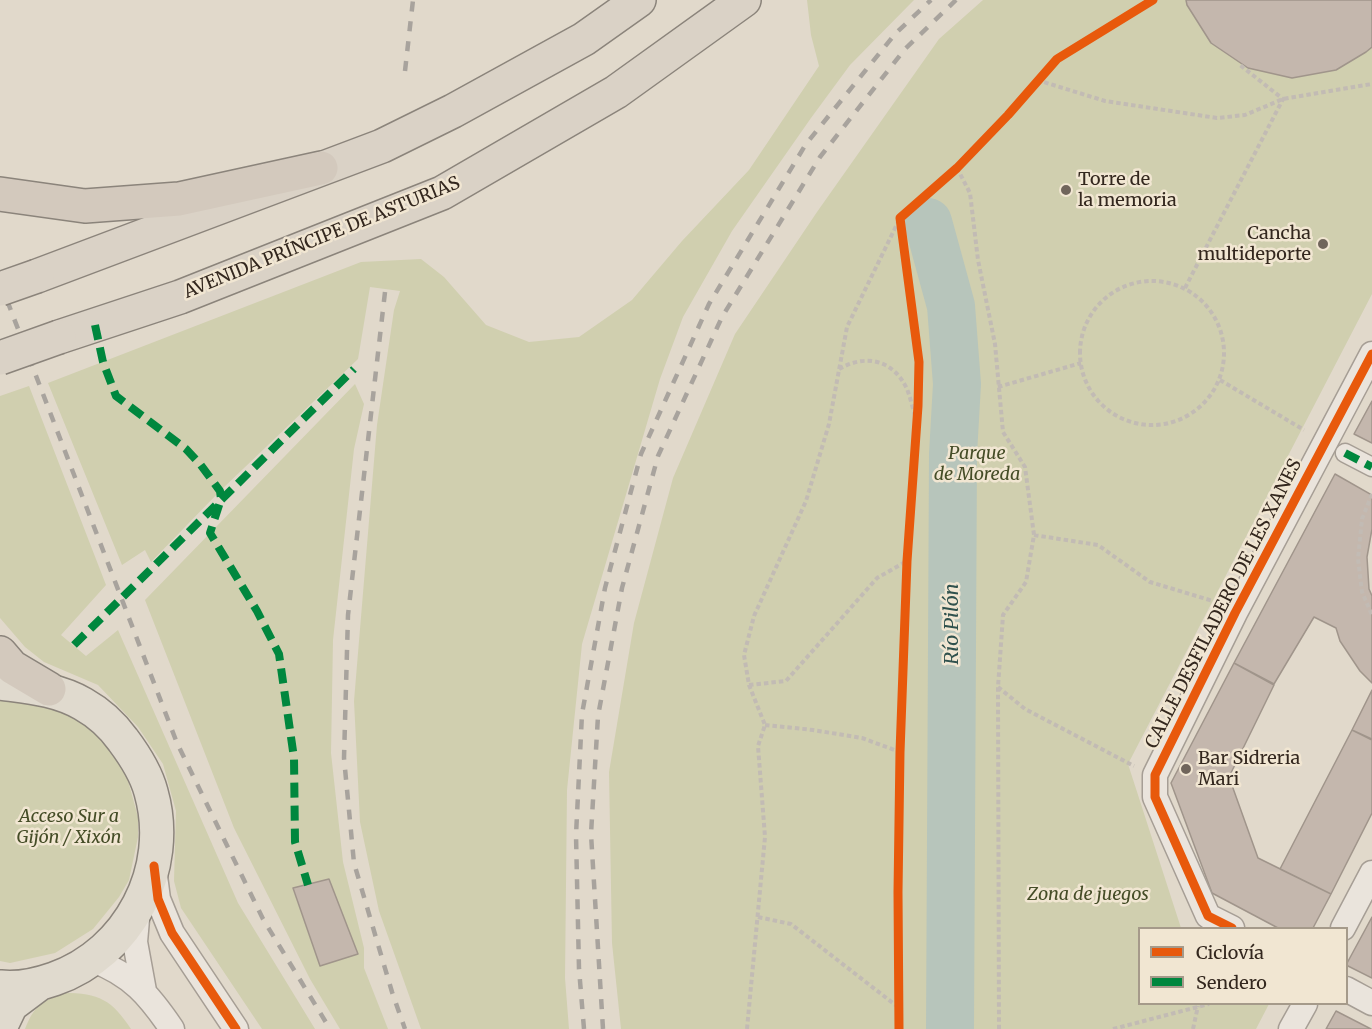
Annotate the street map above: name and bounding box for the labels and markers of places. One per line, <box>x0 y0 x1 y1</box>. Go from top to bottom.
place label: Torre de la memoria <box>1078 169 1177 212</box>
marker: Torre de la memoria <box>1059 183 1073 197</box>
place label: Cancha multideporte <box>1198 223 1311 266</box>
marker: Cancha multideporte <box>1316 237 1330 251</box>
place label: Bar Sidreria Mari <box>1198 748 1300 790</box>
marker: Bar Sidreria Mari <box>1179 762 1193 776</box>

